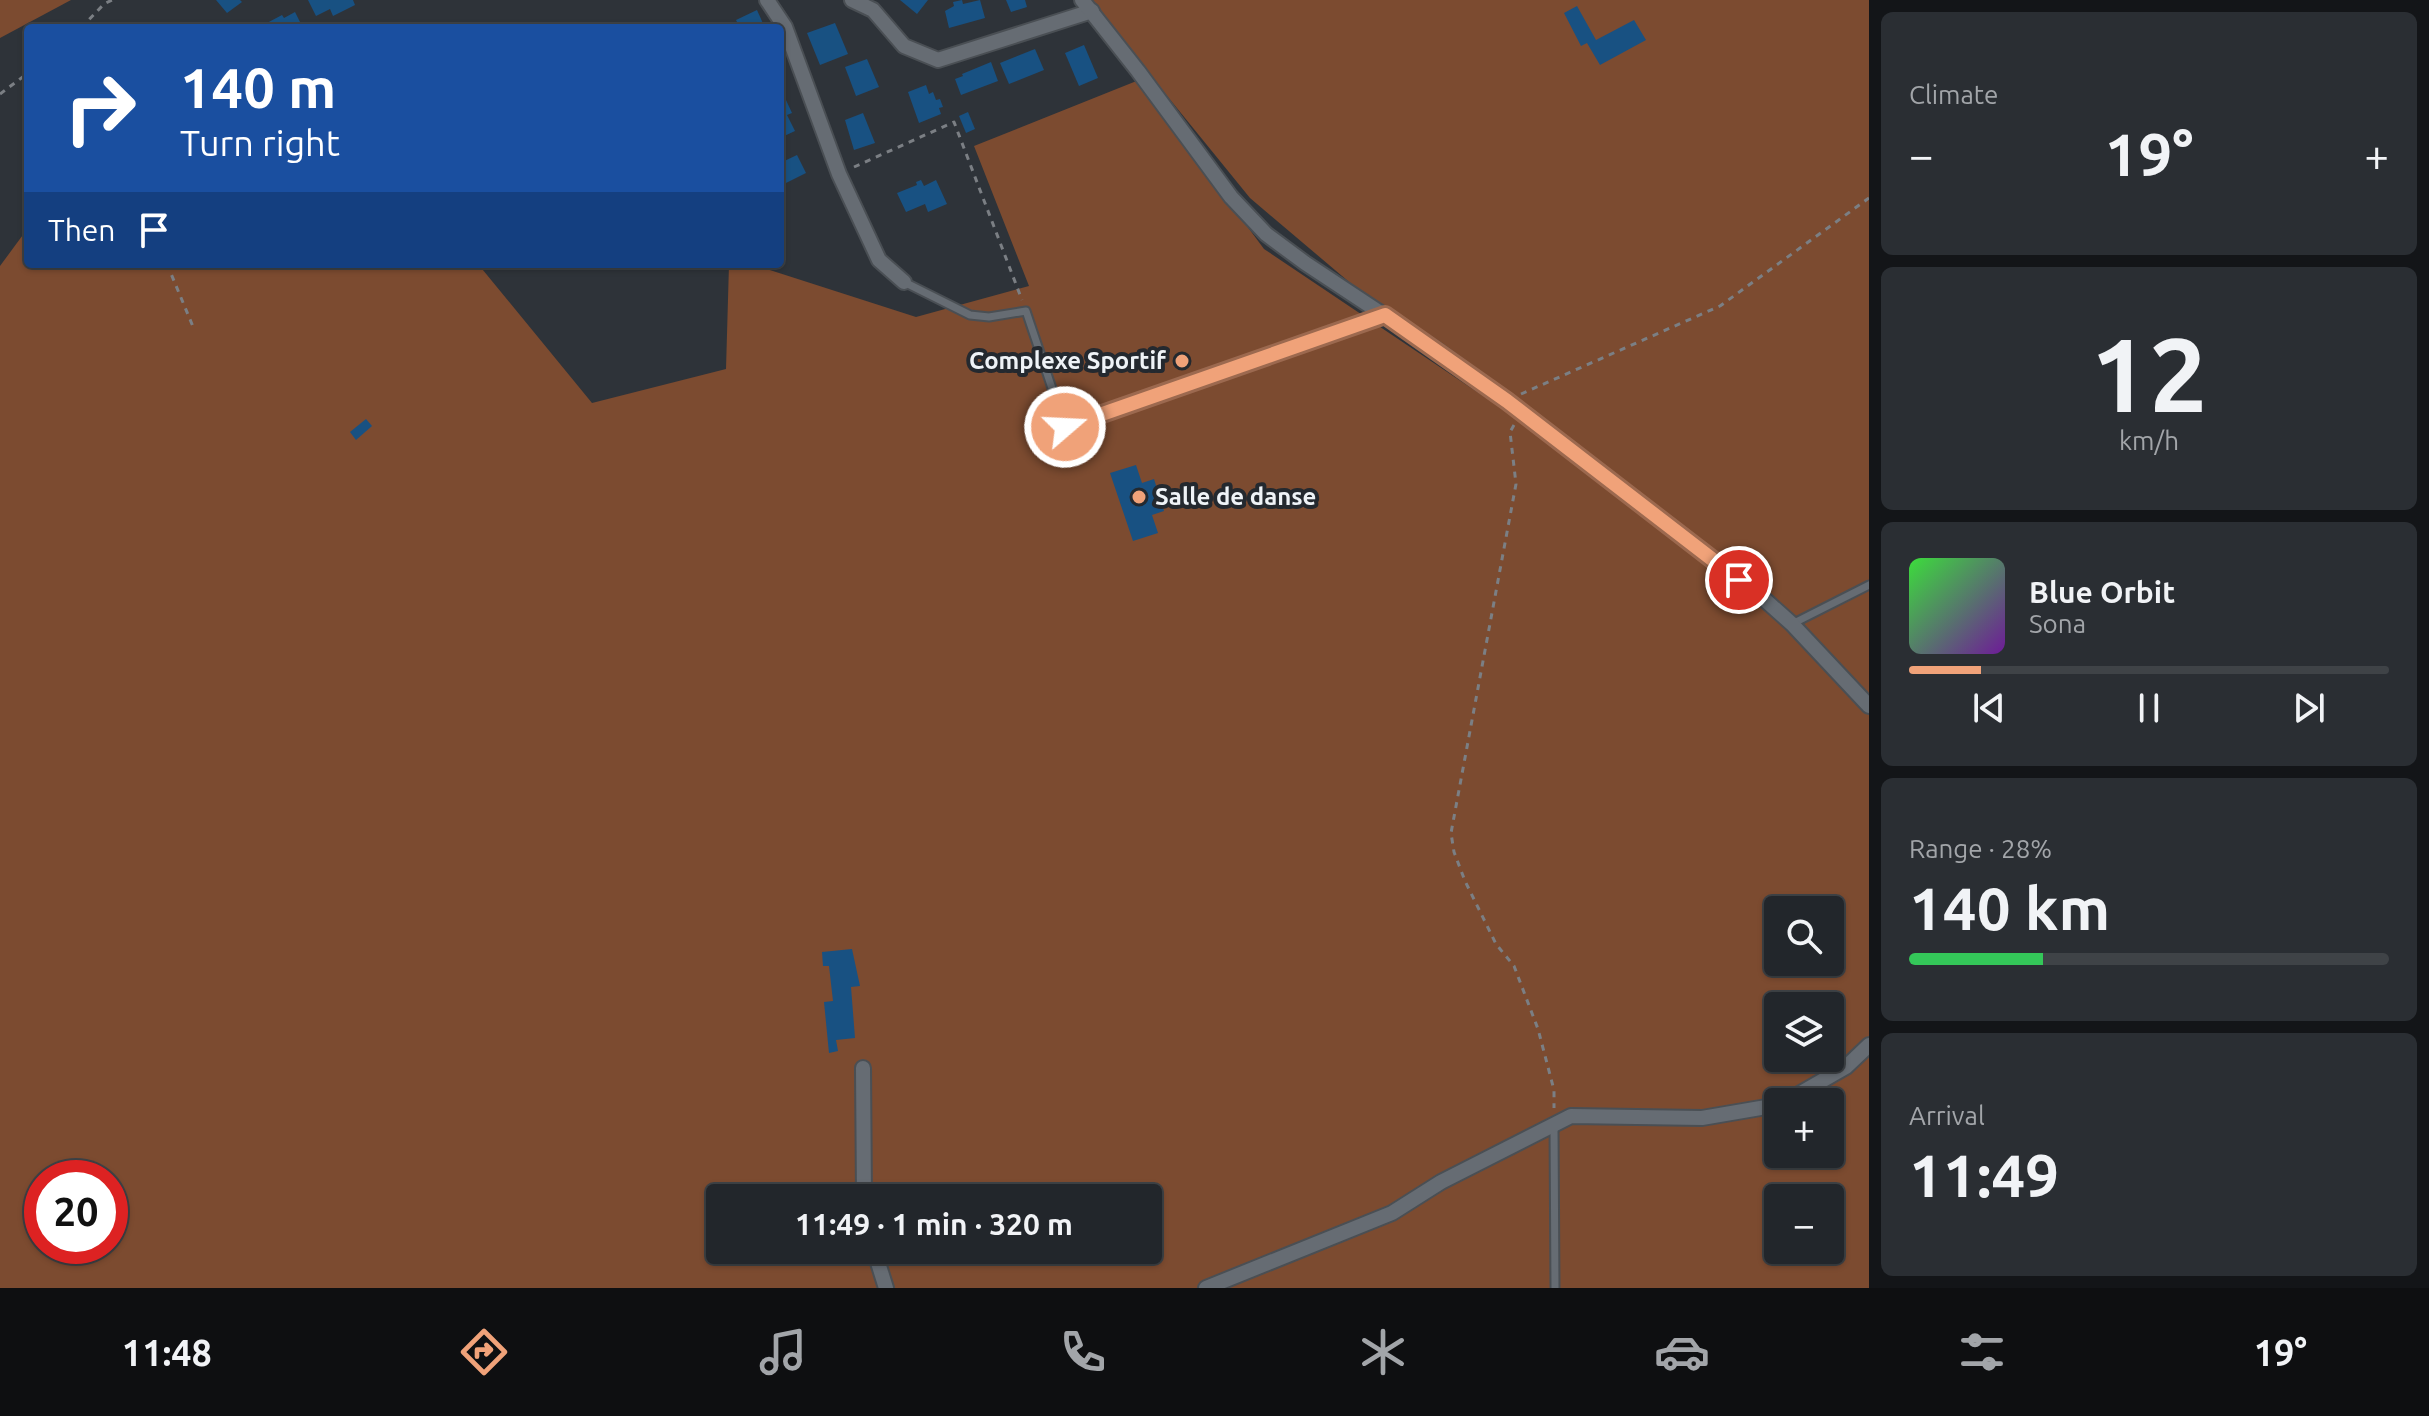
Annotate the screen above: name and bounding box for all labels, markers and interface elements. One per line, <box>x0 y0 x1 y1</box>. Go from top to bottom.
icon: right <box>48 56 152 160</box>
text: 140 m <box>180 56 336 119</box>
text: Climate <box>1909 80 1998 109</box>
text: 19° <box>2105 120 2193 187</box>
text: Turn right <box>180 122 340 163</box>
text: − <box>1909 130 1934 179</box>
text: + <box>2364 130 2389 179</box>
icon: arrive <box>132 208 176 252</box>
text: Then <box>48 213 116 247</box>
text: 12 <box>2090 315 2208 432</box>
place label: Complexe Sportif <box>969 347 1167 374</box>
marker: Complexe Sportif <box>1173 352 1191 370</box>
position arrow <box>1023 385 1107 469</box>
text: km/h <box>2119 426 2179 455</box>
place label: Salle de danse <box>1155 483 1316 510</box>
marker: Salle de danse <box>1130 488 1148 506</box>
pin <box>1705 546 1773 614</box>
icon: arrive <box>1717 558 1761 602</box>
text: Blue Orbit <box>2029 575 2175 609</box>
text: Sona <box>2029 609 2086 638</box>
icon: previous <box>1967 686 2011 730</box>
icon: pause <box>2127 686 2171 730</box>
icon: next <box>2287 686 2331 730</box>
text: Range · 28% <box>1909 834 2052 863</box>
text: 140 km <box>1909 874 2110 941</box>
map controls <box>1764 896 1844 1264</box>
button: search <box>1764 896 1844 976</box>
button: layers <box>1764 992 1844 1072</box>
button: + <box>1764 1088 1844 1168</box>
text: Arrival <box>1909 1101 1985 1130</box>
text: 11:49 <box>1909 1141 2059 1208</box>
speed limit sign: 20 <box>24 1160 128 1264</box>
button: − <box>1764 1184 1844 1264</box>
text: 11:49 · 1 min · 320 m <box>795 1207 1073 1241</box>
icon: directions <box>456 1324 512 1380</box>
icon: music <box>755 1324 811 1380</box>
icon: phone <box>1055 1324 1111 1380</box>
icon: climate <box>1355 1324 1411 1380</box>
icon: car <box>1654 1324 1710 1380</box>
icon: filters <box>1954 1324 2010 1380</box>
text: 11:48 <box>122 1332 212 1373</box>
text: 19° <box>2254 1332 2307 1373</box>

